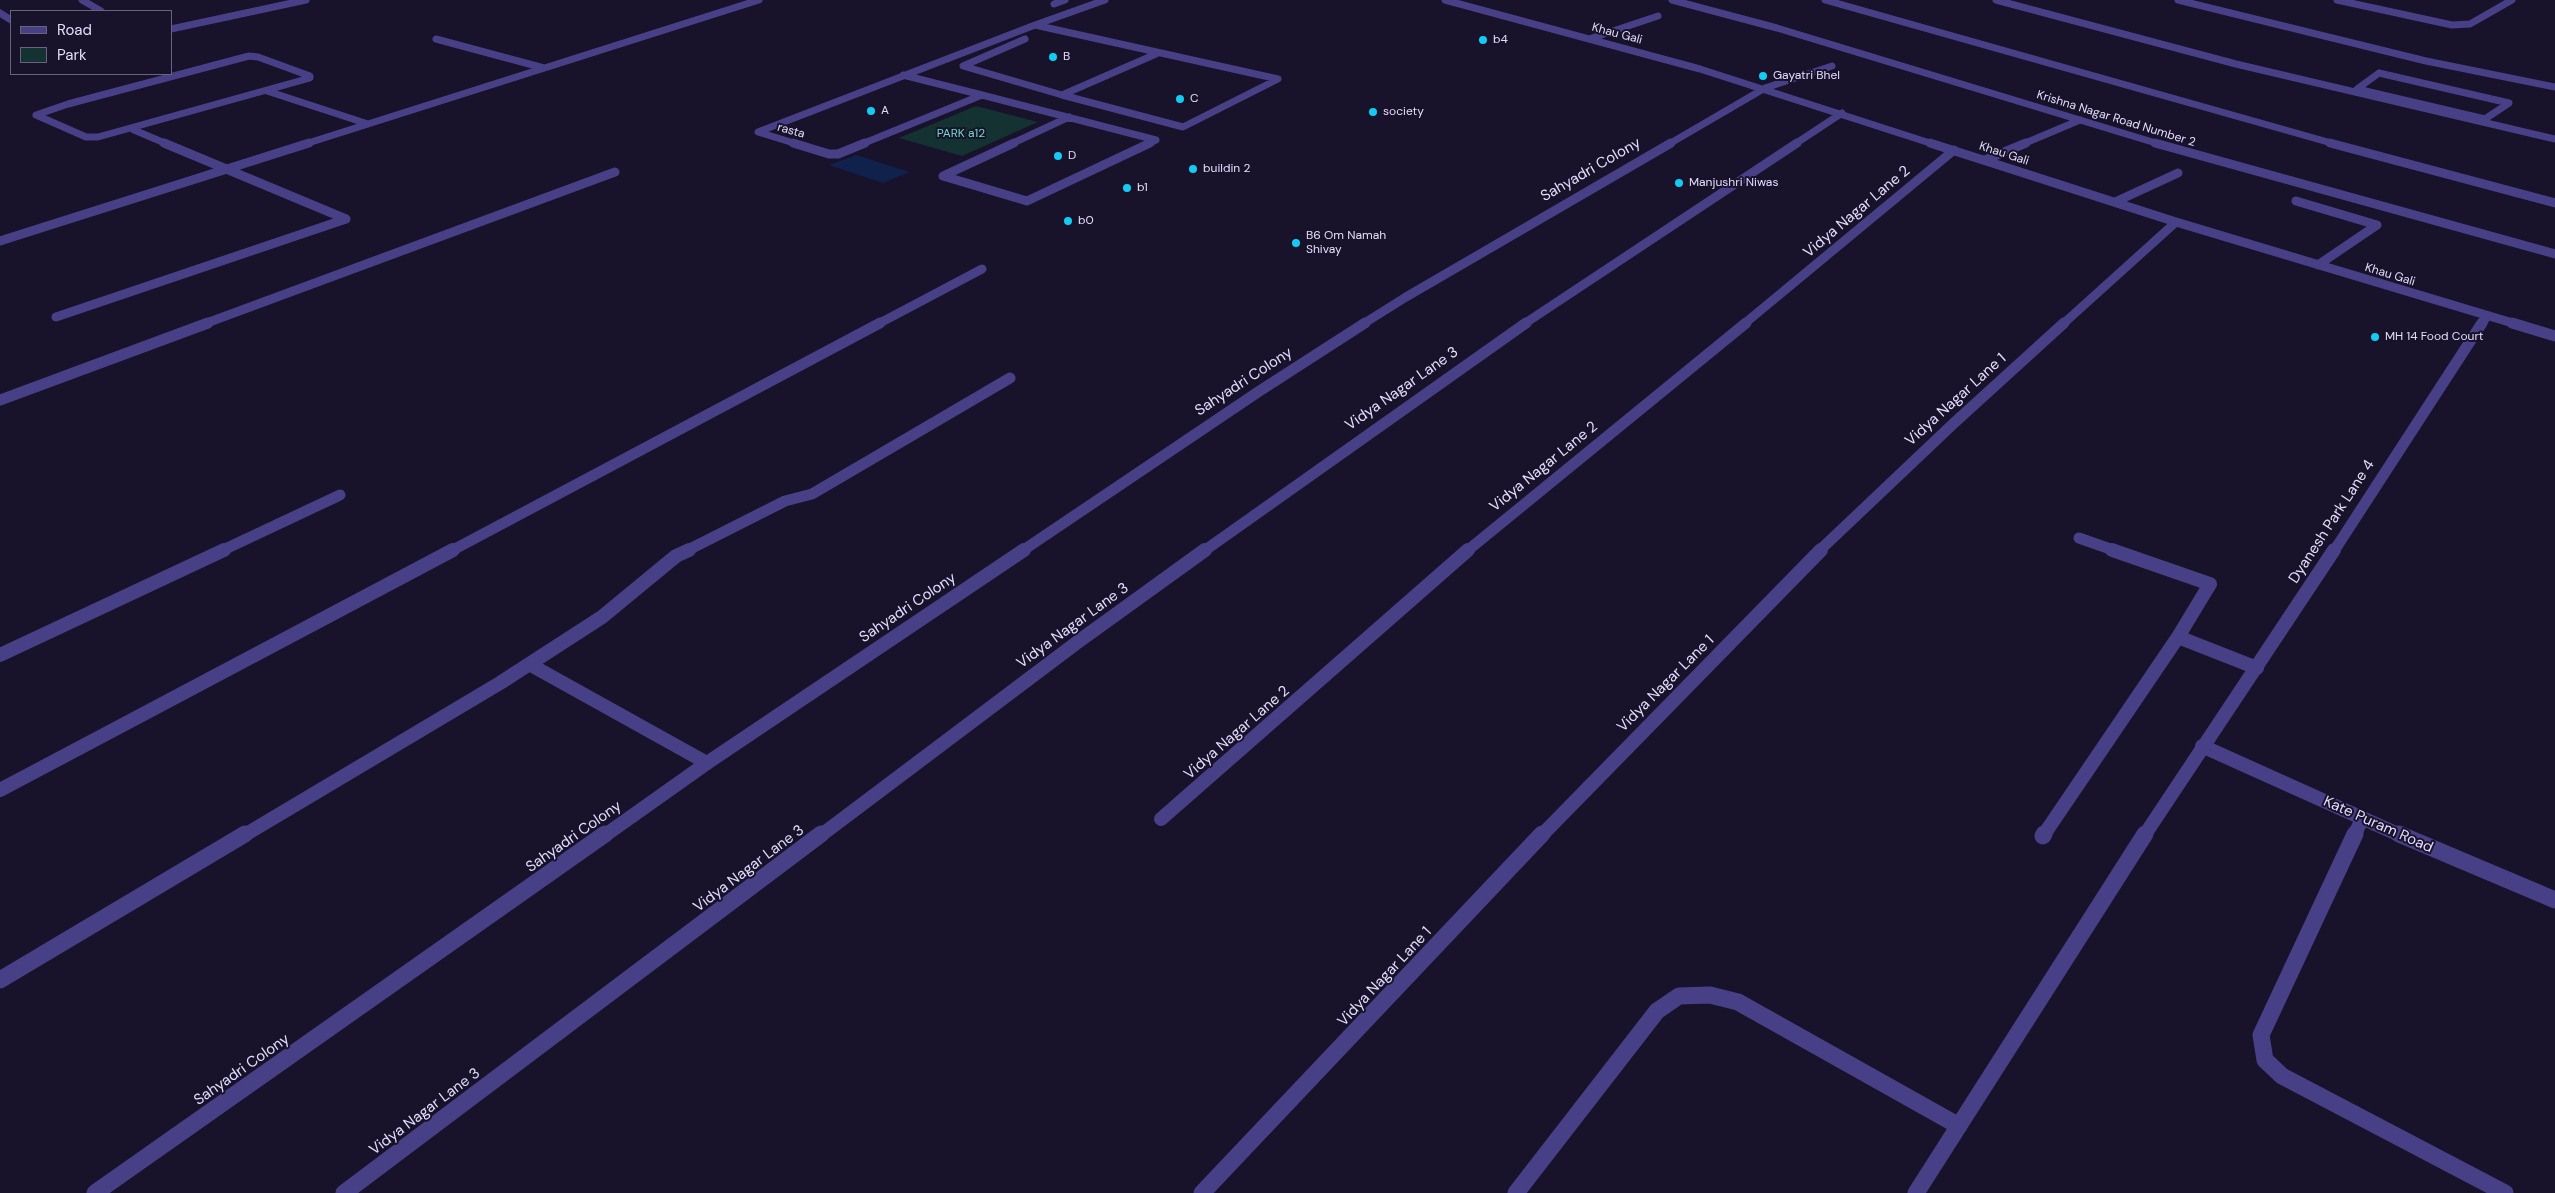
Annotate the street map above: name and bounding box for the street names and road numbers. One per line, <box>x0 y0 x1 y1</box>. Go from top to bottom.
street label: Khau Gali <box>1590 20 1644 48</box>
street label: Krishna Nagar Road Number 2 <box>2035 88 2197 150</box>
street label: rasta <box>776 120 806 142</box>
street label: Sahyadri Colony <box>1538 134 1644 206</box>
street label: Khau Gali <box>1977 139 2031 169</box>
street label: Vidya Nagar Lane 2 <box>1800 162 1914 262</box>
street label: Khau Gali <box>2363 261 2417 289</box>
street label: Vidya Nagar Lane 3 <box>1342 343 1462 435</box>
street label: Sahyadri Colony <box>1192 344 1296 420</box>
street label: Vidya Nagar Lane 1 <box>1902 350 2010 450</box>
street label: Vidya Nagar Lane 2 <box>1486 418 1602 516</box>
street label: Dyanesh Park Lane 4 <box>2285 457 2379 587</box>
street label: Sahyadri Colony <box>856 569 960 647</box>
street label: Vidya Nagar Lane 3 <box>1014 579 1132 673</box>
street label: Vidya Nagar Lane 1 <box>1614 632 1718 736</box>
street label: Vidya Nagar Lane 2 <box>1181 682 1293 784</box>
street label: Kate Puram Road <box>2321 793 2435 857</box>
street label: Sahyadri Colony <box>523 797 625 877</box>
street label: Vidya Nagar Lane 3 <box>690 822 808 916</box>
street label: Vidya Nagar Lane 1 <box>1334 923 1436 1031</box>
street label: Sahyadri Colony <box>191 1030 293 1110</box>
street label: Vidya Nagar Lane 3 <box>366 1065 484 1159</box>

